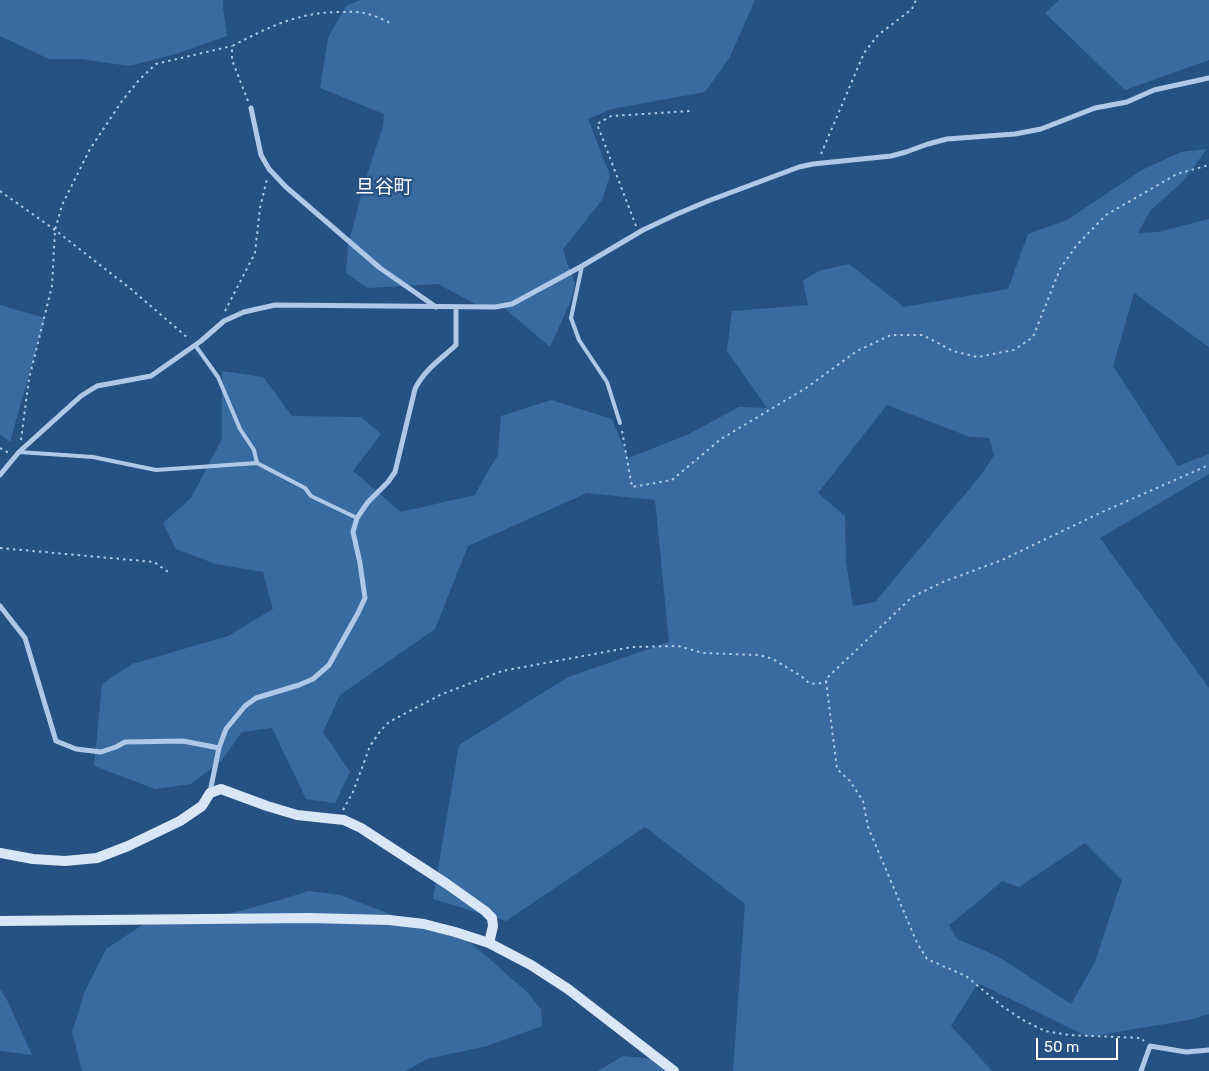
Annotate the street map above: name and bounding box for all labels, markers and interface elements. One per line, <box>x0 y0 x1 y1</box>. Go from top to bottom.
district label: 旦谷町 <box>356 177 412 199</box>
scale bar <box>1039 1028 1122 1060</box>
text: 50 m <box>1044 1038 1079 1056</box>

